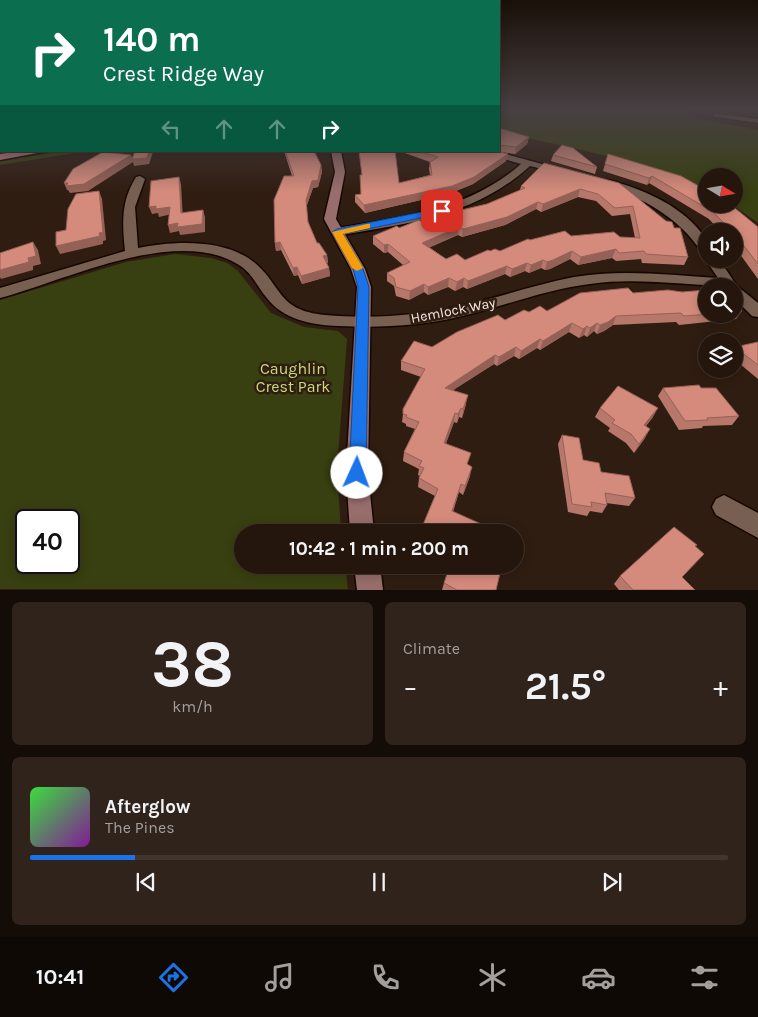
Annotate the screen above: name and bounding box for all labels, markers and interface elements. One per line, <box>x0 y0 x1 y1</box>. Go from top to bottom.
text: 140 m <box>103 19 201 60</box>
icon: right <box>20 20 85 85</box>
text: Crest Ridge Way <box>103 61 264 87</box>
icon: left <box>157 115 185 143</box>
icon: ahead <box>210 115 238 143</box>
icon: ahead <box>263 115 291 143</box>
icon: right <box>316 115 344 143</box>
north arrow <box>698 168 742 212</box>
map controls <box>698 168 743 378</box>
pin <box>421 190 463 232</box>
icon: arrive <box>428 197 456 225</box>
button: sound <box>698 223 743 268</box>
button: search <box>698 278 743 323</box>
street label: Hemlock Way <box>409 294 497 327</box>
button: layers <box>698 333 743 378</box>
park label: Caughlin Crest Park <box>256 359 330 396</box>
position arrow <box>330 446 382 498</box>
speed limit sign: 40 <box>15 509 80 574</box>
text: 10:42 · 1 min · 200 m <box>289 538 469 560</box>
text: 38 <box>151 626 234 702</box>
text: Climate <box>403 639 460 658</box>
text: 21.5° <box>525 664 606 709</box>
text: − <box>403 670 418 703</box>
text: + <box>713 670 728 703</box>
text: km/h <box>172 697 213 716</box>
text: Afterglow <box>105 796 191 818</box>
text: The Pines <box>105 818 175 837</box>
icon: previous <box>132 868 160 896</box>
icon: pause <box>365 868 393 896</box>
icon: next <box>598 868 626 896</box>
icon: directions <box>156 960 191 995</box>
icon: music <box>262 960 297 995</box>
icon: phone <box>368 960 403 995</box>
icon: climate <box>475 960 510 995</box>
icon: car <box>581 960 616 995</box>
icon: filters <box>687 960 722 995</box>
text: 10:41 <box>36 964 84 990</box>

